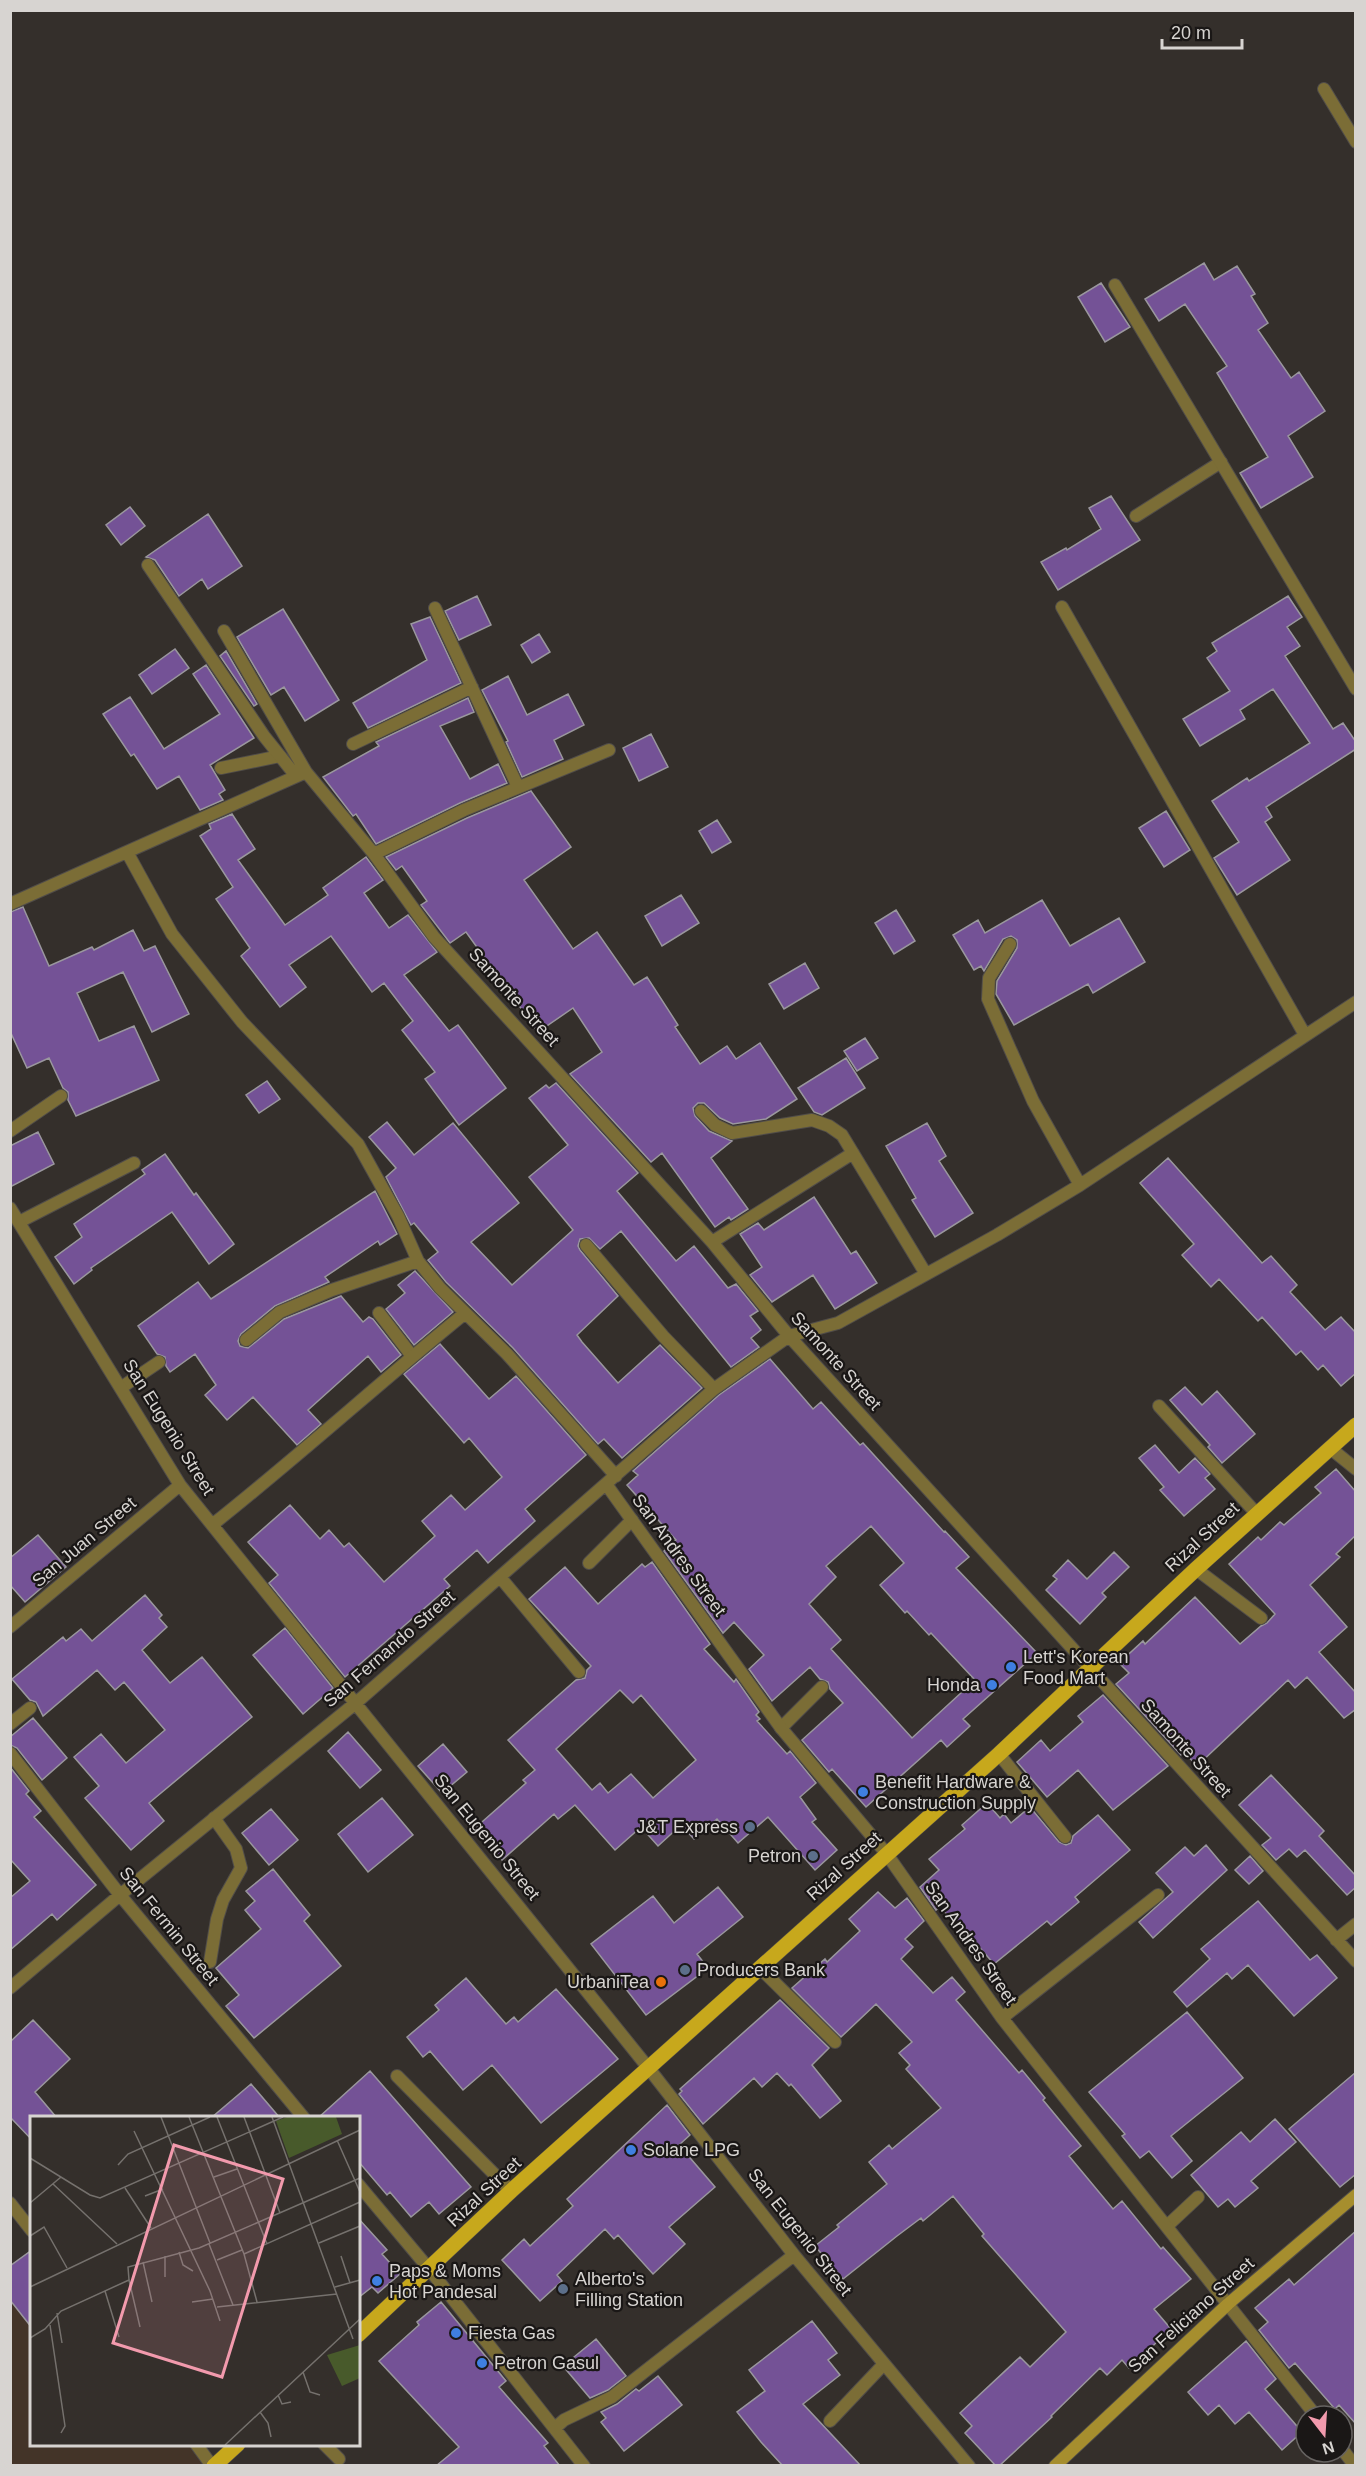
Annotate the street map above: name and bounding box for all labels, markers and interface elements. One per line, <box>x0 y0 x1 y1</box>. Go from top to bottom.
scale bar <box>1162 12 1242 50</box>
text: 20 m <box>1171 23 1211 43</box>
street label: Samonte Street <box>465 944 563 1050</box>
street label: Samonte Street <box>787 1308 885 1414</box>
street label: San Eugenio Street <box>119 1356 219 1498</box>
street label: San Andres Street <box>628 1490 730 1620</box>
street label: San Juan Street <box>28 1493 140 1591</box>
street label: Rizal Street <box>1161 1498 1243 1576</box>
street label: San Fernando Street <box>319 1587 459 1711</box>
place label: Lett's Korean Food Mart <box>1023 1647 1129 1688</box>
marker: Lett's Korean Food Mart <box>1004 1660 1018 1674</box>
place label: Honda <box>927 1675 981 1695</box>
marker: Honda <box>985 1678 999 1692</box>
street label: Samonte Street <box>1137 1695 1235 1801</box>
street label: San Eugenio Street <box>430 1770 544 1904</box>
place label: Benefit Hardware & Construction Supply <box>875 1772 1036 1813</box>
marker: Benefit Hardware & Construction Supply <box>856 1785 870 1799</box>
place label: J&T Express <box>636 1817 738 1837</box>
marker: J&T Express <box>743 1820 757 1834</box>
street label: Rizal Street <box>803 1827 885 1905</box>
place label: Petron <box>748 1846 801 1866</box>
marker: Petron <box>806 1849 820 1863</box>
street label: San Fermin Street <box>115 1863 223 1989</box>
street label: San Andres Street <box>921 1877 1021 2009</box>
place label: Producers Bank <box>697 1960 826 1980</box>
marker: Producers Bank <box>678 1963 692 1977</box>
place label: UrbaniTea <box>567 1972 650 1992</box>
marker: UrbaniTea <box>654 1975 668 1989</box>
inset map <box>30 2116 360 2446</box>
place label: Solane LPG <box>643 2140 740 2160</box>
marker: Solane LPG <box>624 2143 638 2157</box>
street label: Rizal Street <box>443 2153 525 2231</box>
street label: San Eugenio Street <box>744 2164 856 2300</box>
street label: San Feliciano Street <box>1124 2253 1258 2377</box>
place label: Paps & Moms Hot Pandesal <box>389 2261 501 2302</box>
place label: Alberto's Filling Station <box>575 2269 683 2310</box>
marker: Paps & Moms Hot Pandesal <box>370 2274 384 2288</box>
marker: Alberto's Filling Station <box>556 2282 570 2296</box>
place label: Fiesta Gas <box>468 2323 555 2343</box>
marker: Fiesta Gas <box>449 2326 463 2340</box>
place label: Petron Gasul <box>494 2353 599 2373</box>
marker: Petron Gasul <box>475 2356 489 2370</box>
north arrow <box>1294 2404 1354 2464</box>
text: N <box>1320 2438 1336 2458</box>

